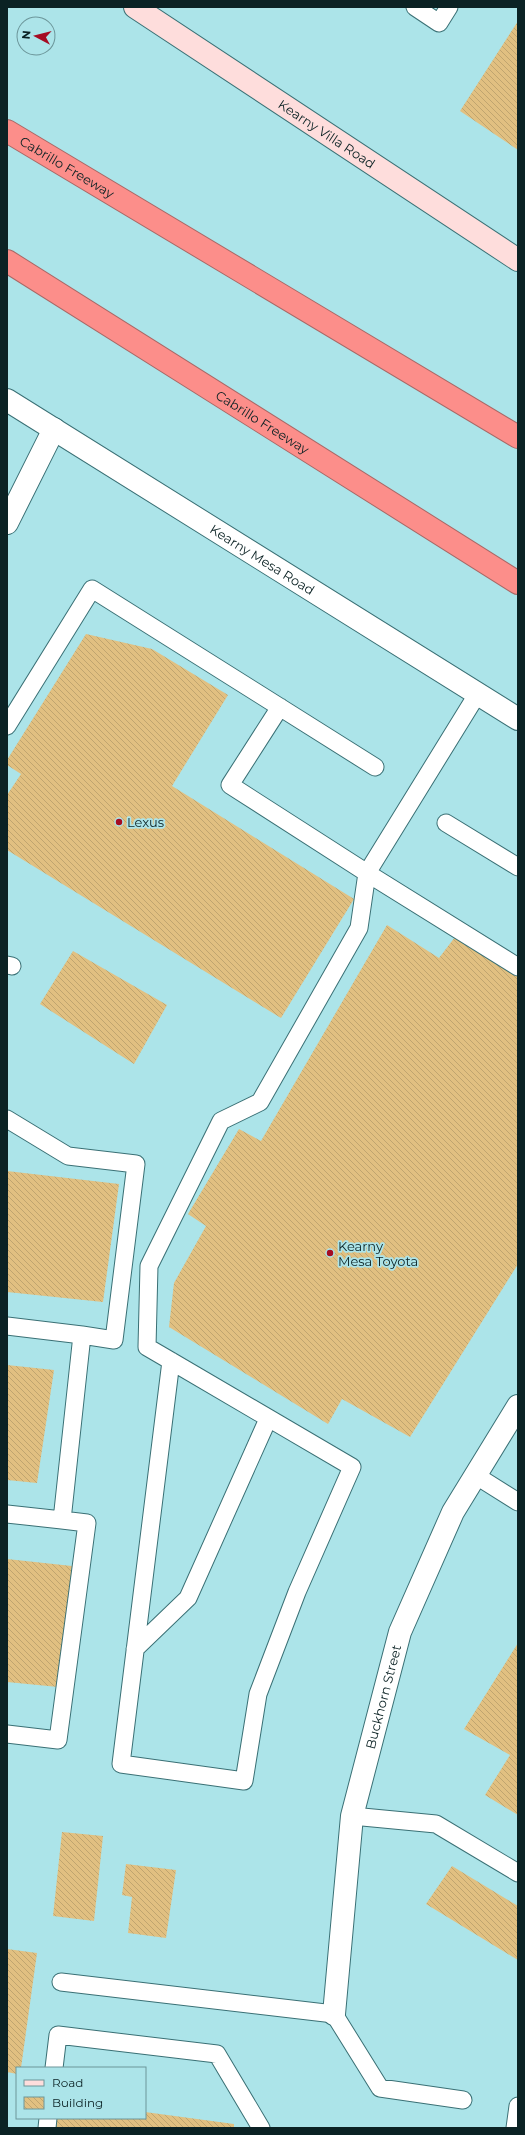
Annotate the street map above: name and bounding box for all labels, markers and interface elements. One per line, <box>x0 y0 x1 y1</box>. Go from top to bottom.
north arrow <box>16 16 56 56</box>
text: N <box>19 30 34 40</box>
street label: Kearny Villa Road <box>275 96 378 172</box>
street label: Cabrillo Freeway <box>17 133 118 202</box>
street label: Cabrillo Freeway <box>213 387 313 458</box>
street label: Kearny Mesa Road <box>207 521 318 598</box>
place label: Lexus <box>127 814 164 830</box>
marker: Lexus <box>114 817 124 827</box>
place label: Kearny Mesa Toyota <box>338 1238 418 1269</box>
marker: Kearny Mesa Toyota <box>325 1248 335 1258</box>
street label: Buckhorn Street <box>362 1643 404 1751</box>
legend <box>16 2067 146 2119</box>
text: Road <box>52 2075 83 2090</box>
text: Building <box>52 2095 103 2110</box>

